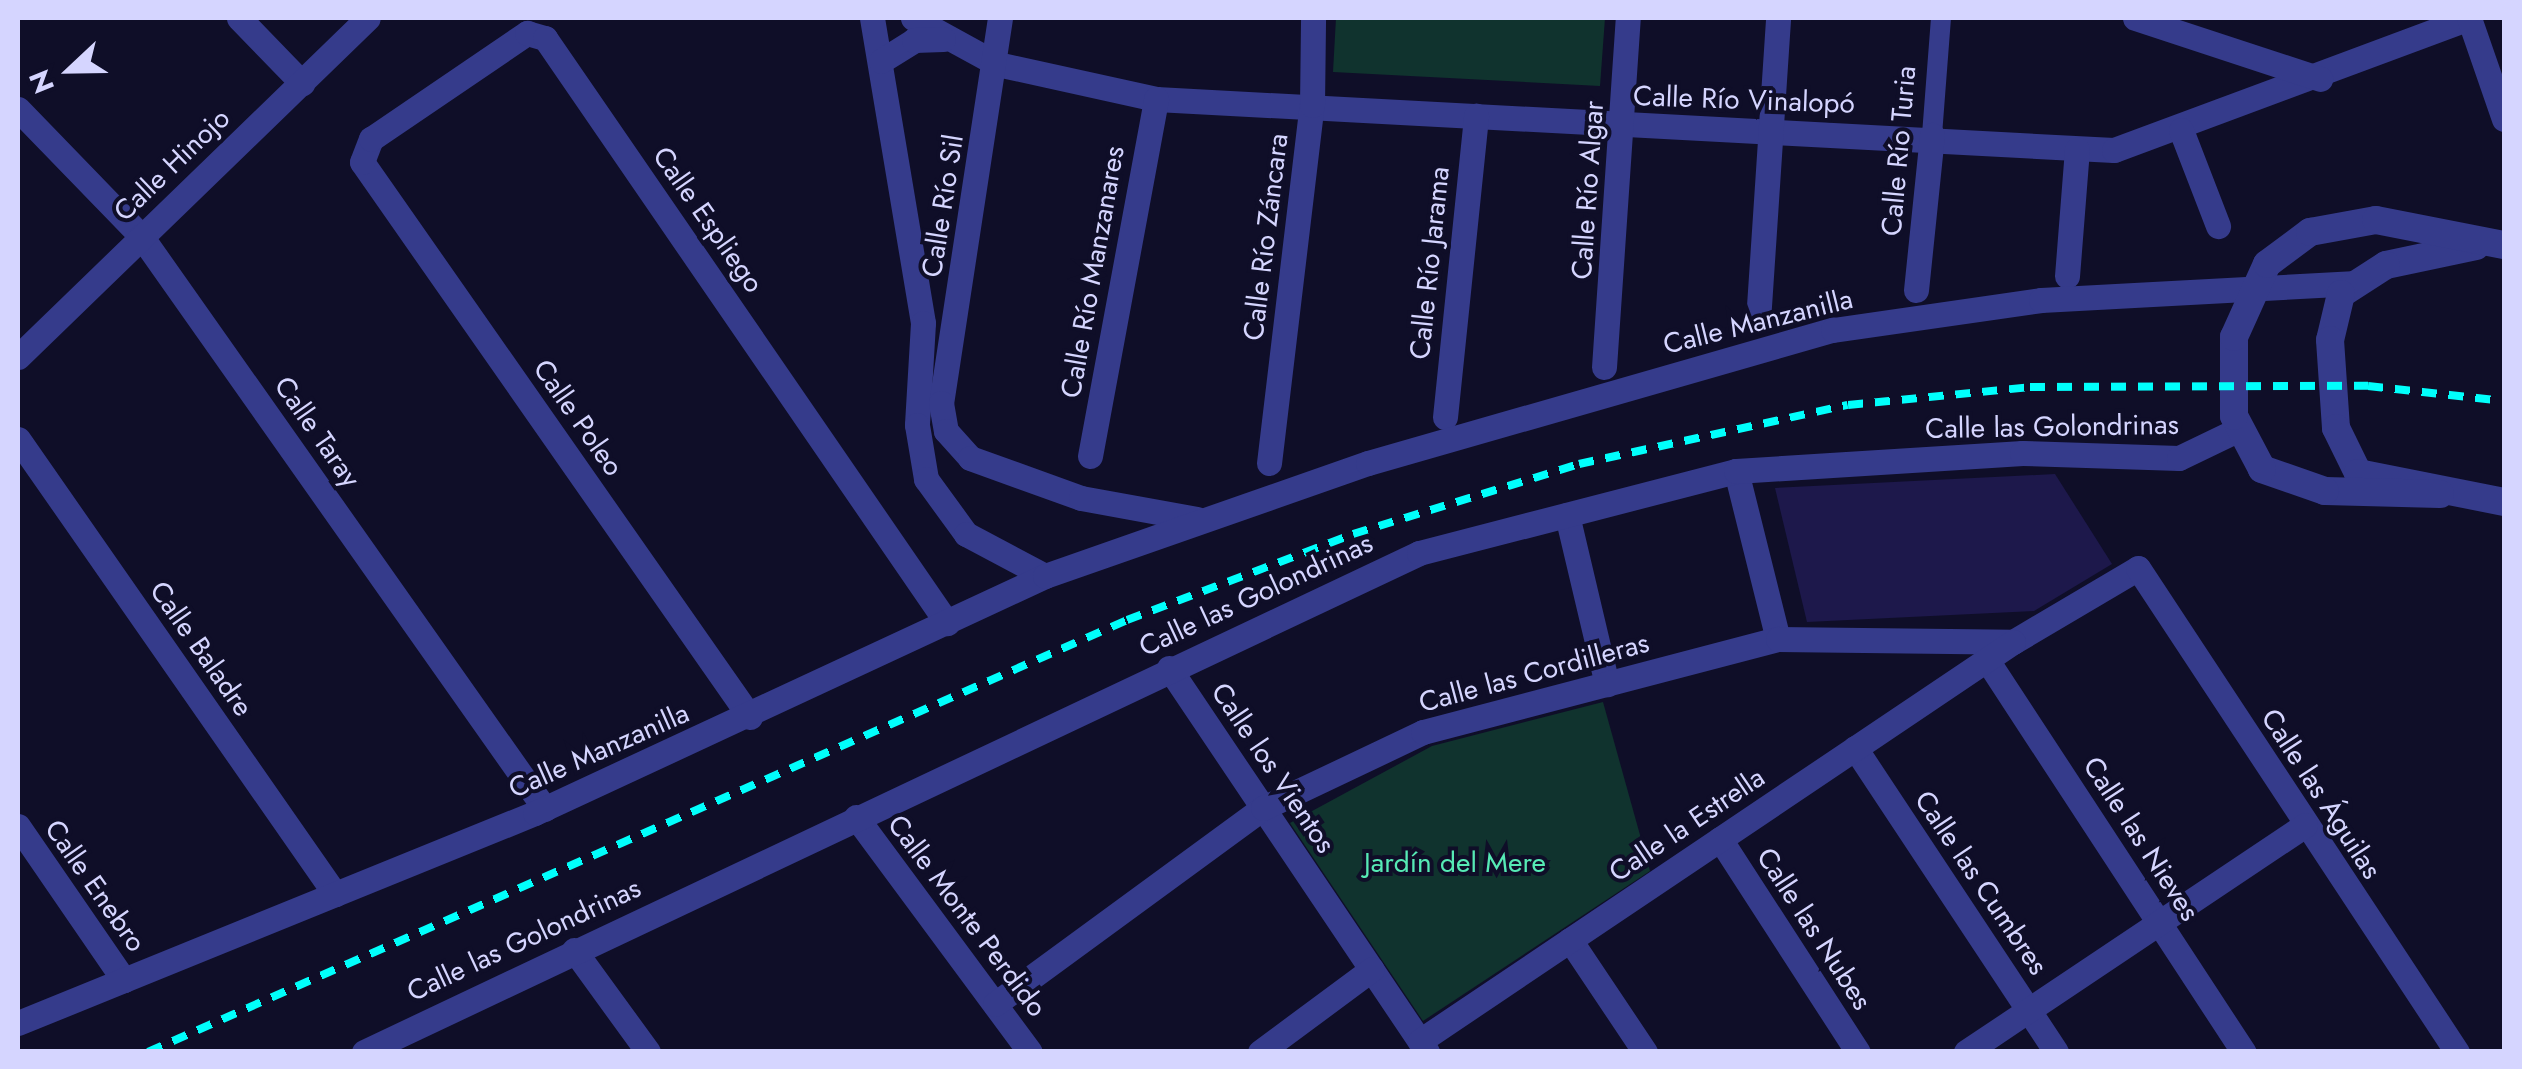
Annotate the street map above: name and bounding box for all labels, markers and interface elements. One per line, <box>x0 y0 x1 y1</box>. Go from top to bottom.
north arrow <box>20 20 120 120</box>
text: N <box>19 63 65 99</box>
street label: Calle Río Turia <box>1875 64 1923 238</box>
street label: Calle Río Vinalopó <box>1633 79 1855 121</box>
street label: Calle Río Algar <box>1565 100 1611 280</box>
street label: Calle Hinojo <box>107 102 237 228</box>
street label: Calle Río Záncara <box>1237 131 1295 343</box>
street label: Calle Río Sil <box>915 132 971 280</box>
street label: Calle Espliego <box>645 141 771 299</box>
street label: Calle Río Manzanares <box>1054 143 1132 401</box>
street label: Calle Río Jarama <box>1403 165 1457 361</box>
street label: Calle Manzanilla <box>1660 282 1856 362</box>
street label: Calle Poleo <box>526 353 630 483</box>
street label: Calle Taray <box>267 370 367 494</box>
street label: Calle las Golondrinas <box>1925 408 2179 446</box>
street label: Calle las Golondrinas <box>1134 526 1378 664</box>
street label: Calle Baladre <box>142 575 260 723</box>
street label: Calle las Cordilleras <box>1415 626 1653 720</box>
street label: Calle los Vientos <box>1204 677 1342 859</box>
street label: Calle Manzanilla <box>504 696 694 806</box>
street label: Calle las Águilas <box>2254 703 2388 885</box>
street label: Calle las Nieves <box>2076 751 2206 927</box>
street label: Calle la Estrella <box>1603 761 1771 889</box>
street label: Calle las Cumbres <box>1907 785 2055 981</box>
street label: Calle Monte Perdido <box>880 809 1054 1023</box>
street label: Calle Enebro <box>37 814 153 958</box>
street label: Calle las Nubes <box>1749 842 1879 1016</box>
park label: Jardín del Mere <box>1364 846 1546 880</box>
street label: Calle las Golondrinas <box>402 871 646 1009</box>

